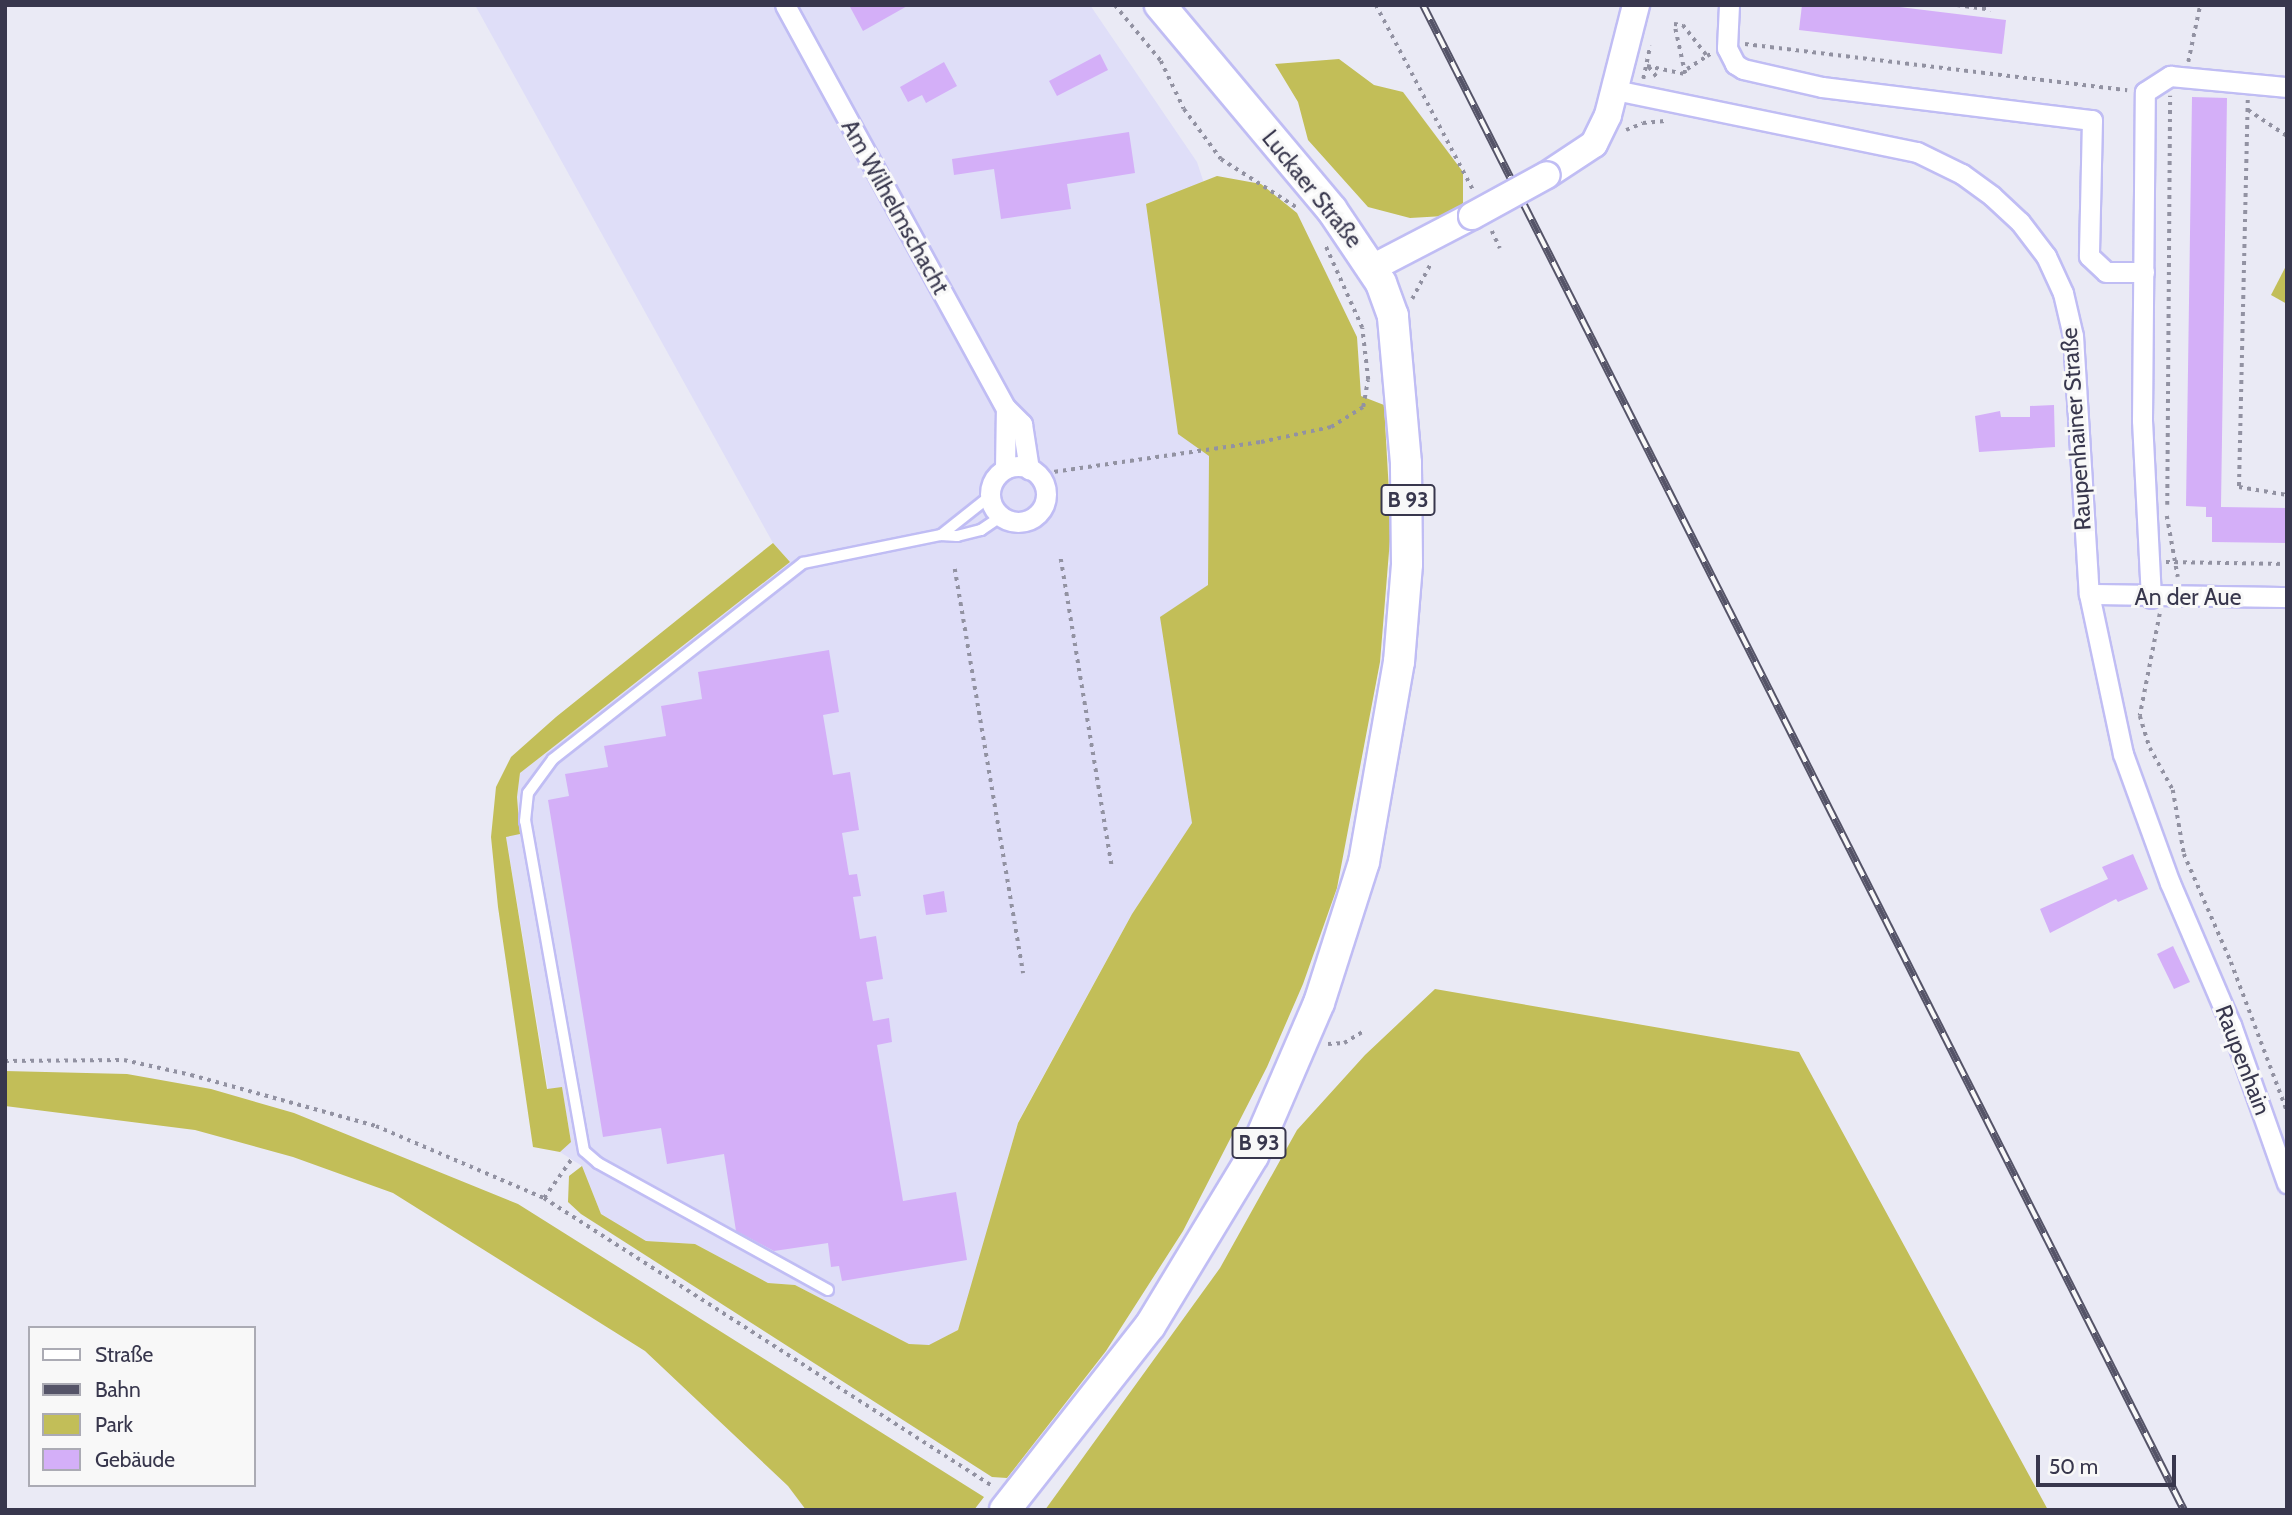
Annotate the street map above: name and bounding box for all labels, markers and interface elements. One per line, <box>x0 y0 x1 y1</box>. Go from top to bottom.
street label: Am Wilhelmschacht <box>836 115 954 299</box>
street label: Luckaer Straße <box>1256 125 1368 253</box>
street label: Raupenhainer Straße <box>2055 326 2097 532</box>
road number: B 93 <box>1380 482 1436 518</box>
street label: An der Aue <box>2135 583 2241 611</box>
street label: Raupenhain <box>2209 1001 2277 1119</box>
road number: B 93 <box>1231 1126 1287 1160</box>
legend <box>28 1326 256 1487</box>
text: Straße <box>95 1342 153 1367</box>
text: Bahn <box>95 1377 141 1402</box>
text: Park <box>95 1412 133 1437</box>
scale bar <box>2040 1442 2180 1486</box>
text: Gebäude <box>95 1447 175 1472</box>
text: 50 m <box>2049 1454 2098 1479</box>

